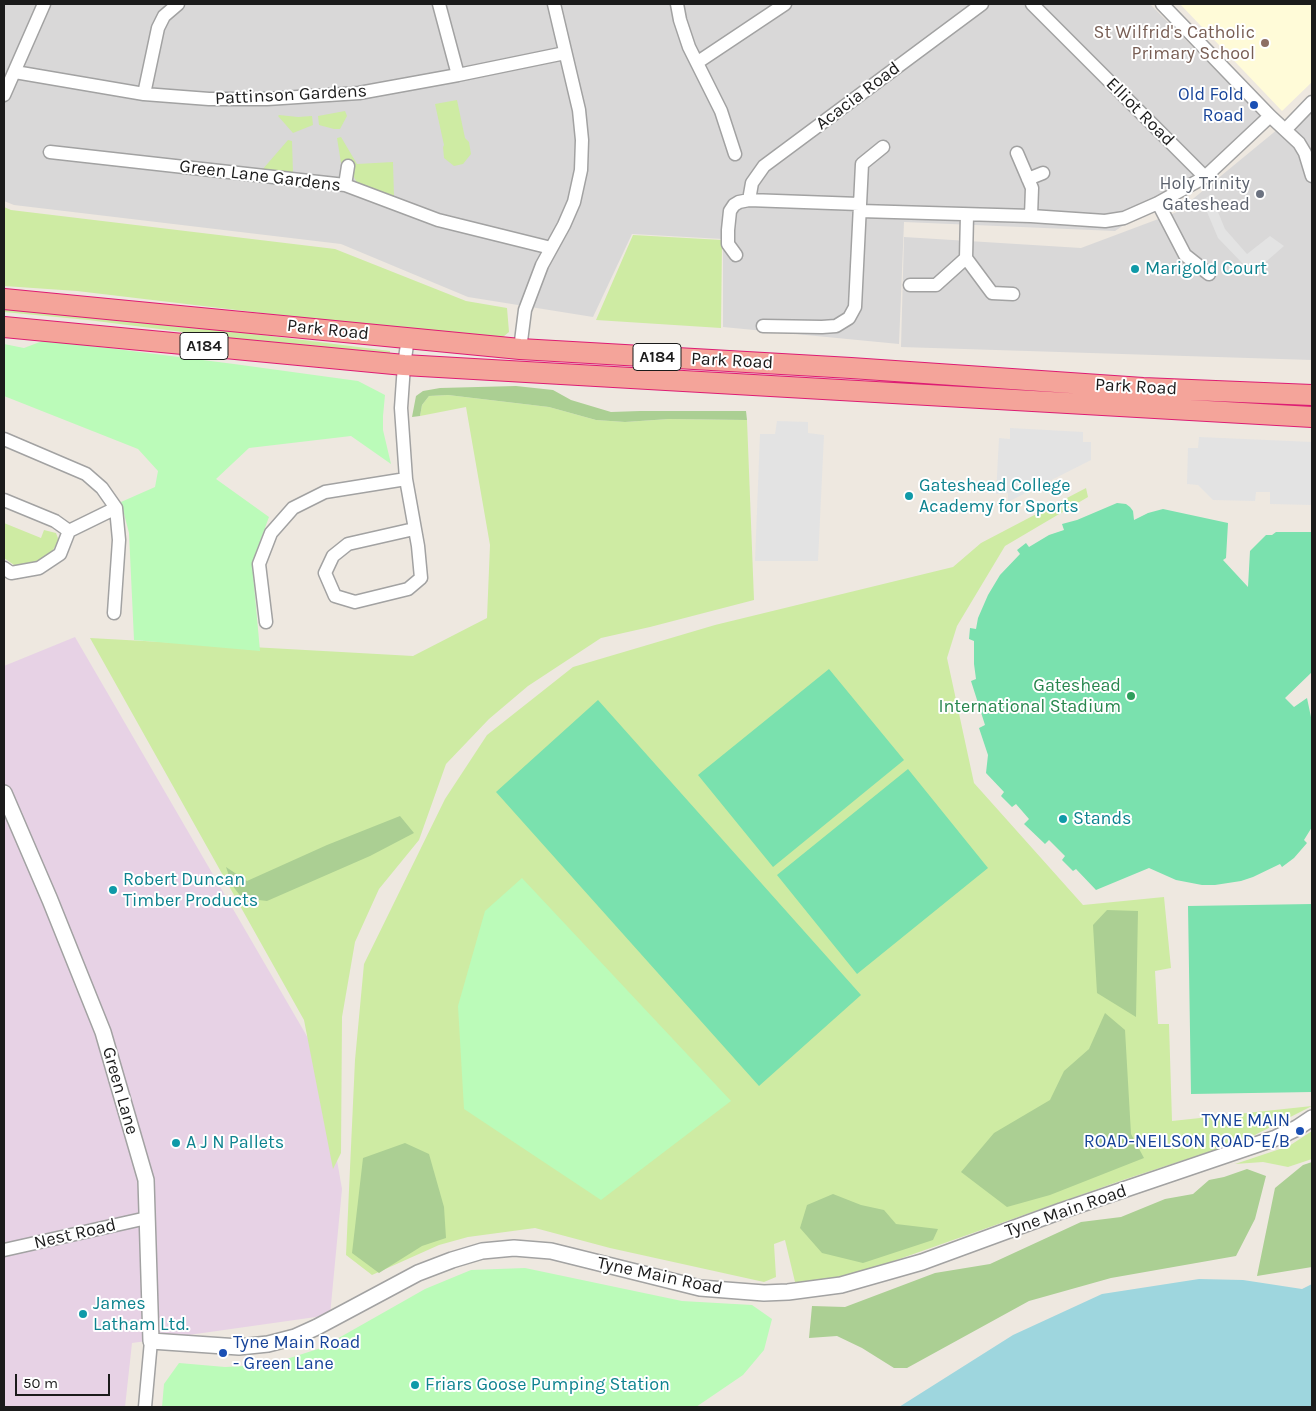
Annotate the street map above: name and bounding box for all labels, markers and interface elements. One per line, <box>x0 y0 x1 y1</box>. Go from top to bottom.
place label: St Wilfrid's Catholic Primary School <box>1094 22 1255 64</box>
marker: St Wilfrid's Catholic Primary School <box>1259 37 1271 49</box>
street label: Acacia Road <box>812 57 904 135</box>
street label: Elliot Road <box>1101 73 1179 151</box>
street label: Pattinson Gardens <box>214 80 368 110</box>
place label: Old Fold Road <box>1178 84 1244 126</box>
marker: Old Fold Road <box>1248 99 1260 111</box>
street label: Green Lane Gardens <box>178 155 342 197</box>
place label: Holy Trinity Gateshead <box>1159 173 1250 215</box>
marker: Holy Trinity Gateshead <box>1254 188 1266 200</box>
place label: Marigold Court <box>1145 258 1267 280</box>
marker: Marigold Court <box>1129 263 1141 275</box>
street label: Park Road <box>286 315 370 345</box>
road number: A184 <box>180 332 228 360</box>
road number: A184 <box>633 344 681 371</box>
street label: Park Road <box>690 348 774 374</box>
street label: Park Road <box>1094 374 1178 400</box>
place label: Gateshead College Academy for Sports <box>919 475 1079 518</box>
marker: Gateshead College Academy for Sports <box>903 490 915 502</box>
place label: Gateshead International Stadium <box>938 675 1121 718</box>
marker: Gateshead International Stadium <box>1125 690 1137 702</box>
place label: Stands <box>1073 808 1132 830</box>
marker: Stands <box>1057 813 1069 825</box>
place label: Robert Duncan Timber Products <box>123 869 258 912</box>
marker: Robert Duncan Timber Products <box>107 884 119 896</box>
street label: Green Lane <box>97 1045 143 1137</box>
place label: TYNE MAIN ROAD-NEILSON ROAD-E/B <box>1084 1110 1290 1152</box>
marker: TYNE MAIN ROAD-NEILSON ROAD-E/B <box>1294 1125 1306 1137</box>
place label: A J N Pallets <box>186 1132 284 1154</box>
marker: A J N Pallets <box>170 1137 182 1149</box>
street label: Tyne Main Road <box>1002 1180 1130 1242</box>
street label: Nest Road <box>32 1214 118 1254</box>
street label: Tyne Main Road <box>595 1252 725 1300</box>
place label: James Latham Ltd. <box>93 1293 189 1336</box>
marker: James Latham Ltd. <box>77 1308 89 1320</box>
place label: Tyne Main Road - Green Lane <box>233 1332 360 1375</box>
marker: Tyne Main Road - Green Lane <box>217 1347 229 1359</box>
scale bar <box>18 1364 112 1396</box>
text: 50 m <box>23 1374 58 1392</box>
place label: Friars Goose Pumping Station <box>425 1374 670 1396</box>
marker: Friars Goose Pumping Station <box>409 1379 421 1391</box>

